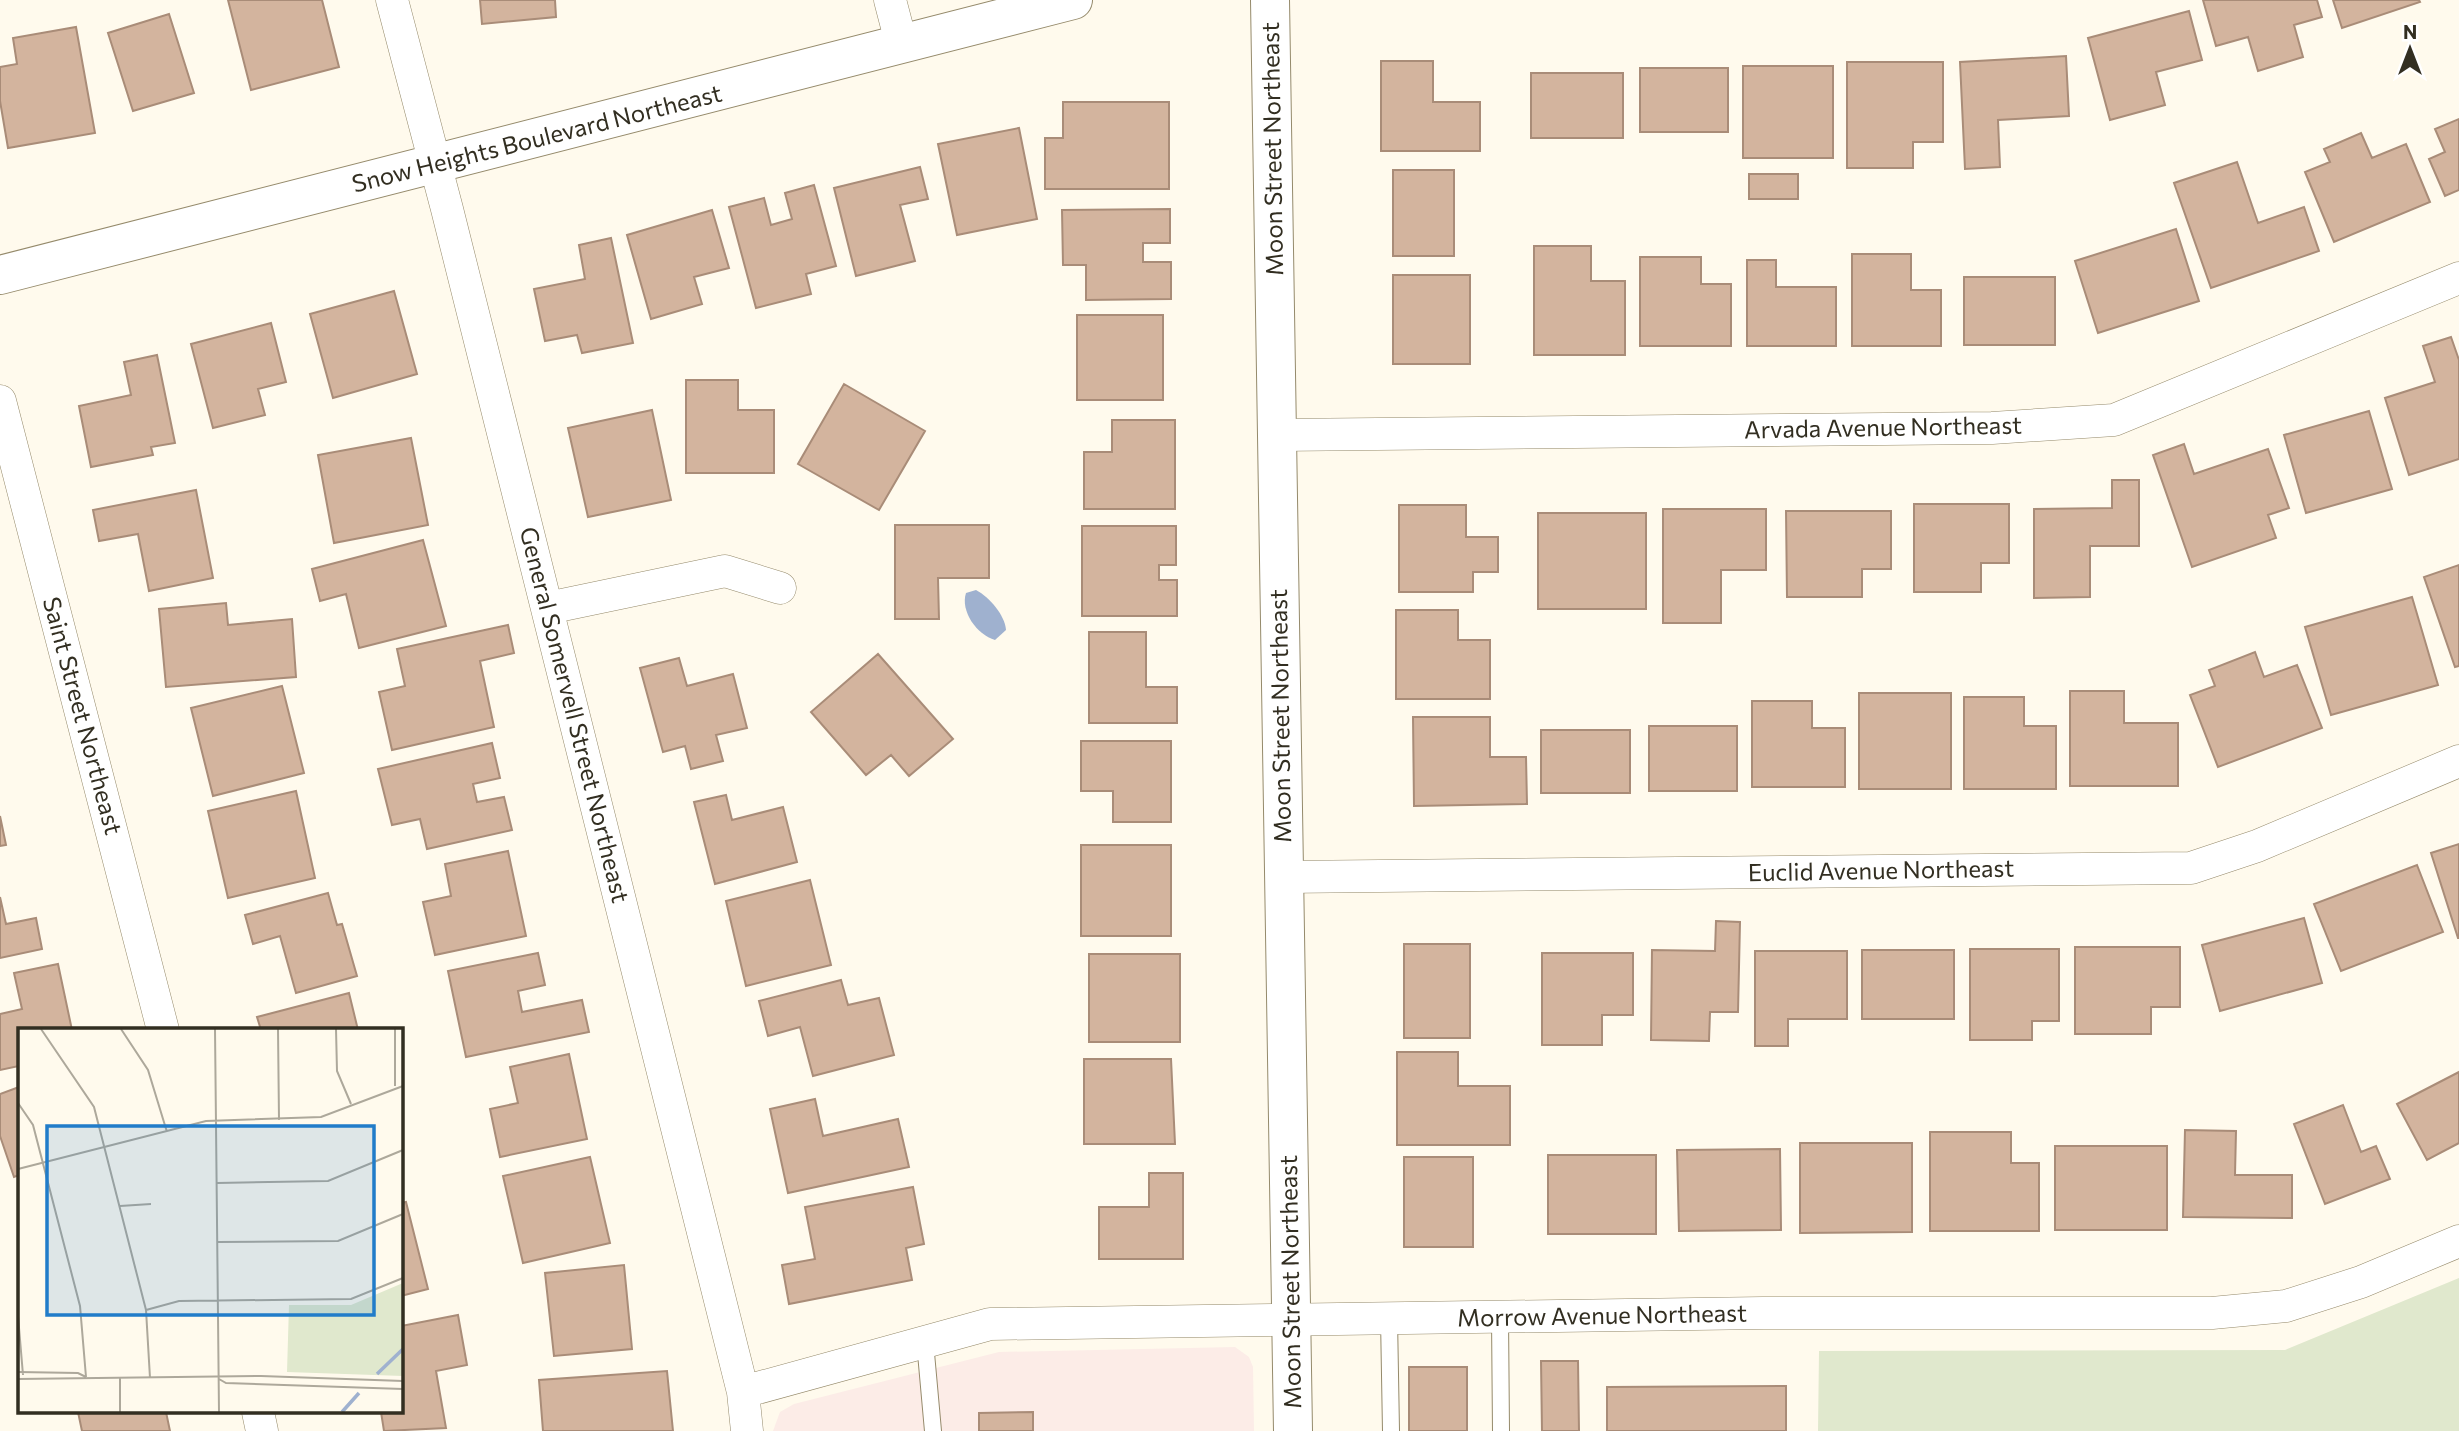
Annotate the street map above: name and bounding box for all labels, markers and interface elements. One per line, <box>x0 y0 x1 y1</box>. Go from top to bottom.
north arrow <box>2375 14 2445 84</box>
text: N <box>2403 20 2417 43</box>
street label: Moon Street Northeast <box>1255 22 1288 276</box>
street label: Snow Heights Boulevard Northeast <box>349 77 725 198</box>
street label: Arvada Avenue Northeast <box>1744 410 2022 443</box>
street label: General Somervell Street Northeast <box>515 524 636 906</box>
street label: Moon Street Northeast <box>1263 589 1296 843</box>
street label: Saint Street Northeast <box>38 594 129 838</box>
street label: Euclid Avenue Northeast <box>1748 853 2015 886</box>
inset map <box>18 1028 402 1414</box>
street label: Moon Street Northeast <box>1273 1155 1306 1409</box>
street label: Morrow Avenue Northeast <box>1457 1297 1747 1332</box>

